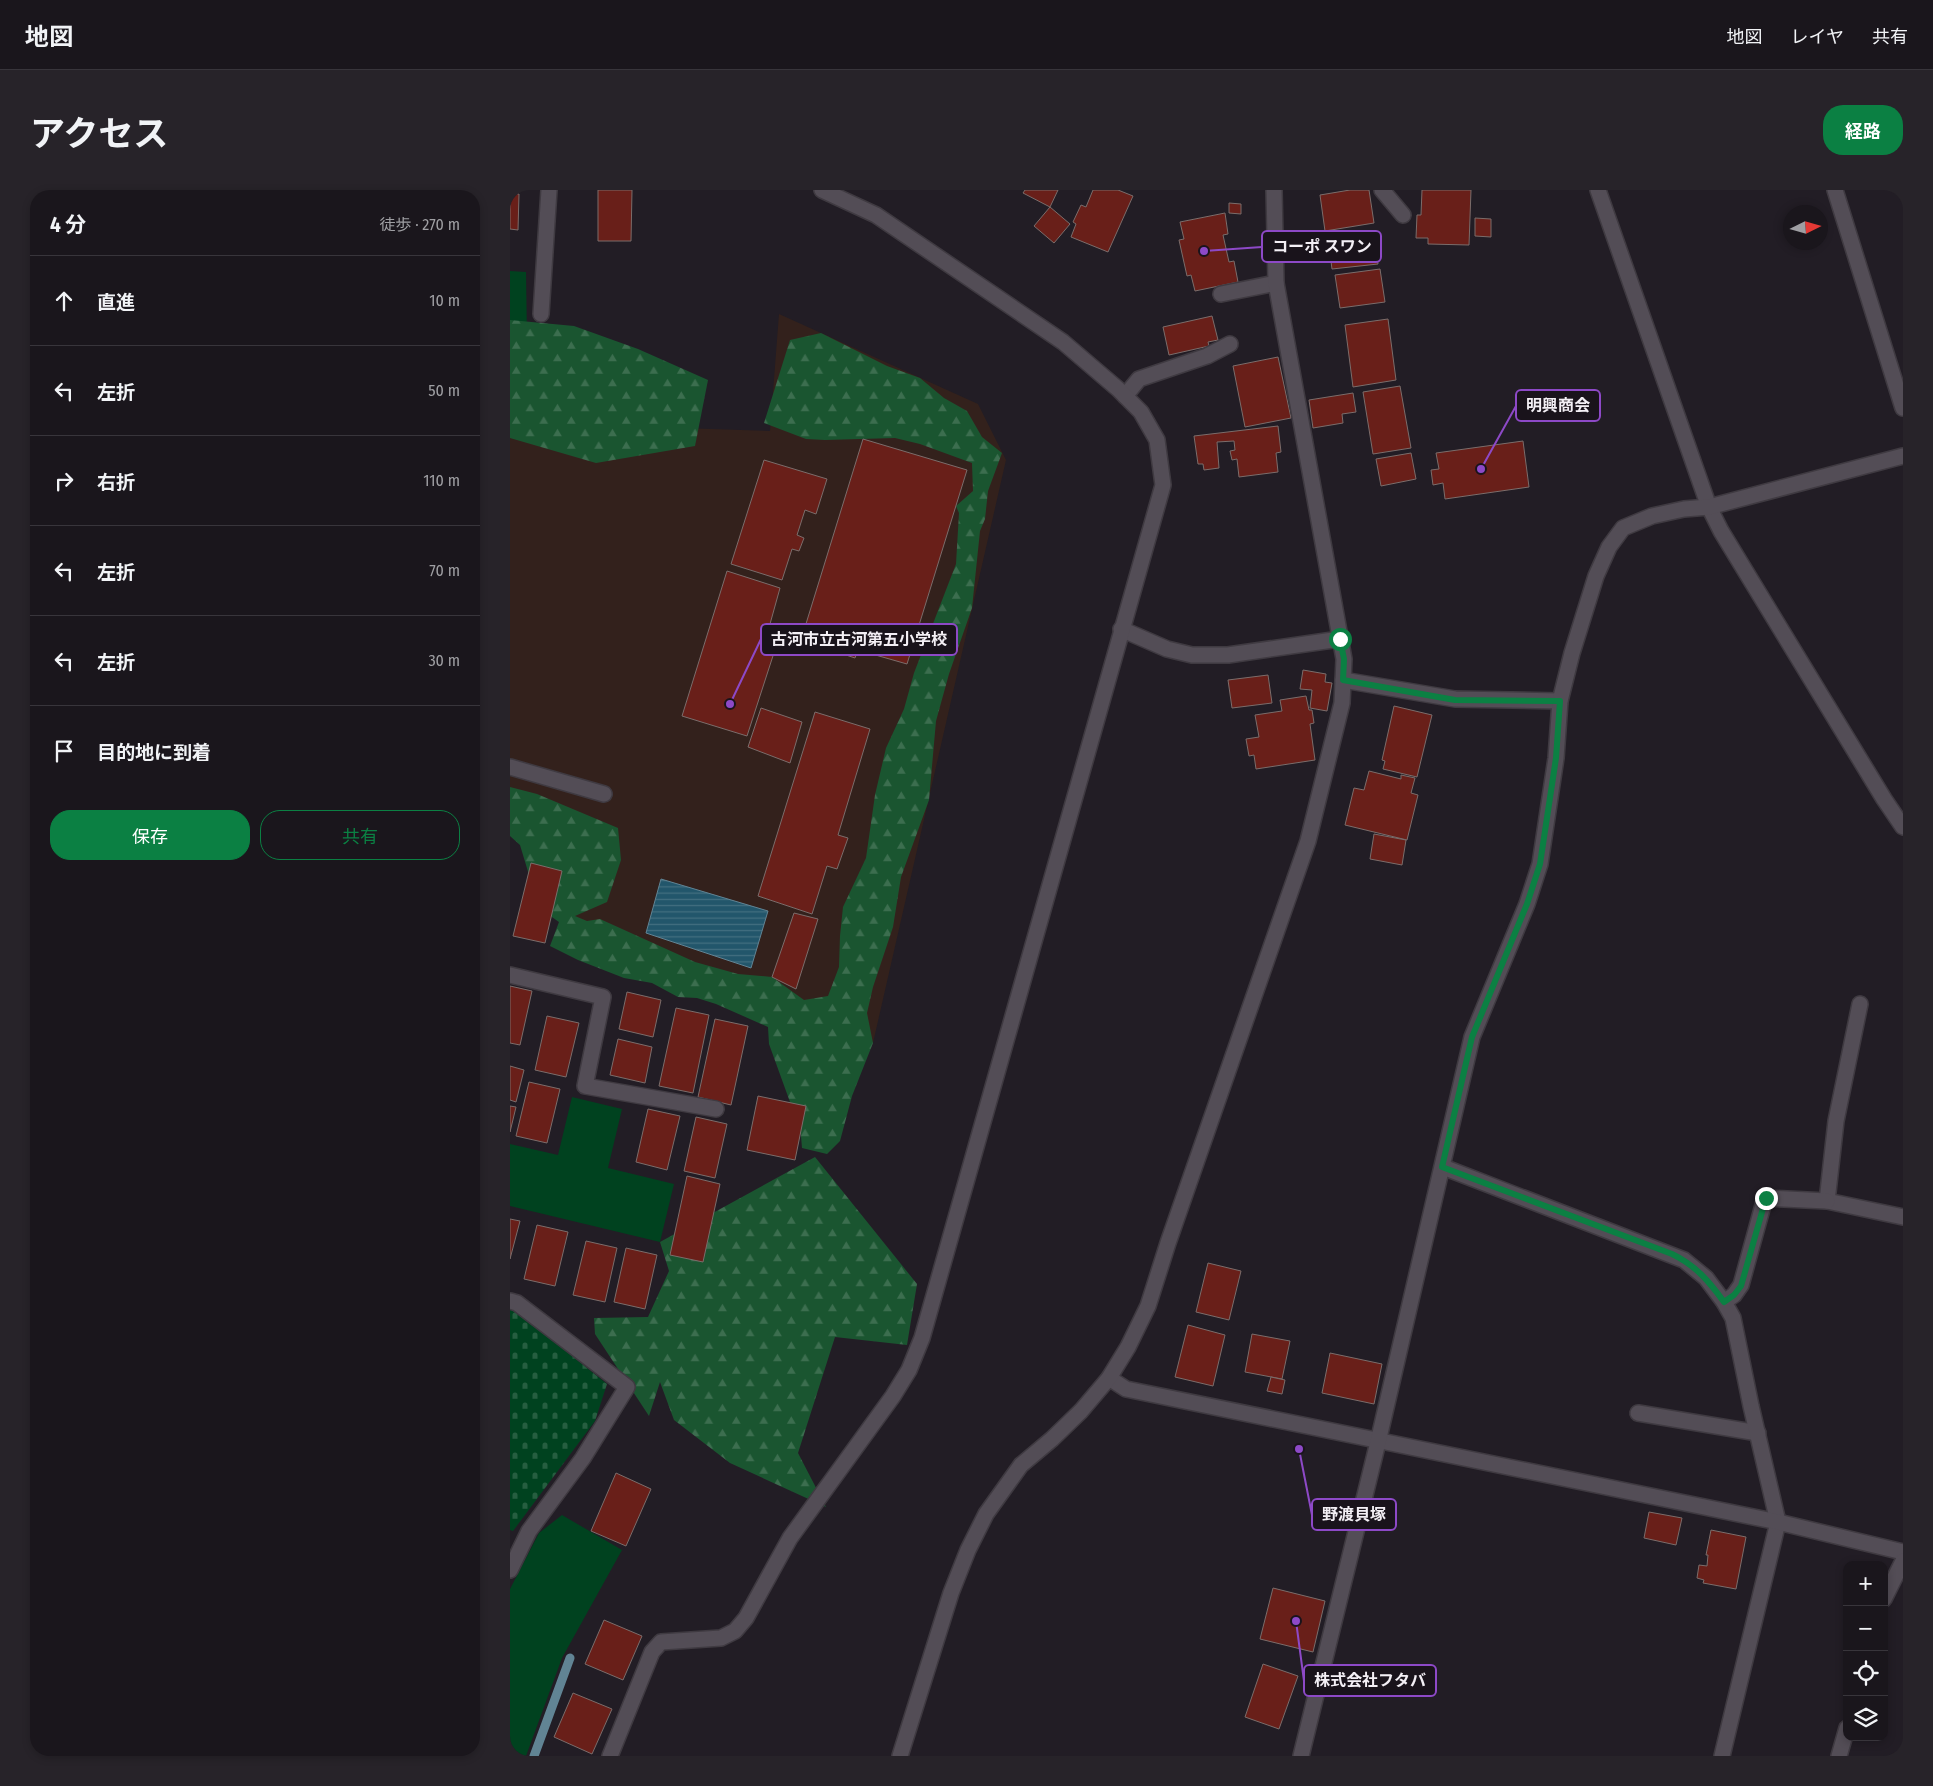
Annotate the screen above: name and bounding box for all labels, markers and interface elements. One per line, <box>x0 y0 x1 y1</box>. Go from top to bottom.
text: 地図 <box>25 23 73 51</box>
text: 地図 <box>1727 26 1763 48</box>
text: レイヤ <box>1791 26 1844 48</box>
text: 共有 <box>1872 26 1908 48</box>
button: 経路 <box>1823 105 1903 155</box>
text: アクセス <box>30 113 168 155</box>
north arrow <box>1783 205 1828 250</box>
text: 4 分 <box>50 212 86 238</box>
text: 徒歩 · 270 m <box>379 215 460 234</box>
callout: コーポ スワン <box>1262 231 1381 262</box>
text: コーポ スワン <box>1272 237 1372 256</box>
icon: ahead <box>50 287 78 315</box>
text: 直進 <box>97 291 135 314</box>
text: 10 m <box>429 291 460 310</box>
icon: left <box>50 377 78 405</box>
text: 左折 <box>97 381 135 404</box>
text: 50 m <box>428 381 460 400</box>
callout: 明興商会 <box>1516 390 1600 421</box>
text: 明興商会 <box>1526 396 1590 415</box>
icon: right <box>50 467 78 495</box>
text: 右折 <box>97 471 135 494</box>
text: 110 m <box>423 471 460 490</box>
icon: left <box>50 557 78 585</box>
text: 左折 <box>97 561 135 584</box>
text: 70 m <box>429 561 460 580</box>
callout: 古河市立古河第五小学校 <box>761 624 957 655</box>
route start <box>1329 628 1352 651</box>
text: 古河市立古河第五小学校 <box>771 630 947 649</box>
icon: left <box>50 647 78 675</box>
text: 左折 <box>97 651 135 674</box>
text: 30 m <box>428 651 460 670</box>
icon: arrive <box>50 737 78 765</box>
text: 目的地に到着 <box>97 741 211 764</box>
button: 保存 <box>50 810 250 860</box>
button: 共有 <box>260 810 460 860</box>
route end <box>1755 1187 1778 1210</box>
callout: 野渡貝塚 <box>1312 1499 1396 1530</box>
text: 野渡貝塚 <box>1322 1505 1386 1524</box>
map controls <box>1843 1561 1888 1741</box>
button: + <box>1843 1561 1888 1606</box>
button: − <box>1843 1606 1888 1651</box>
button: locate <box>1843 1651 1888 1696</box>
callout: 株式会社フタバ <box>1304 1665 1436 1696</box>
text: 株式会社フタバ <box>1314 1671 1426 1690</box>
button: layers <box>1843 1696 1888 1741</box>

